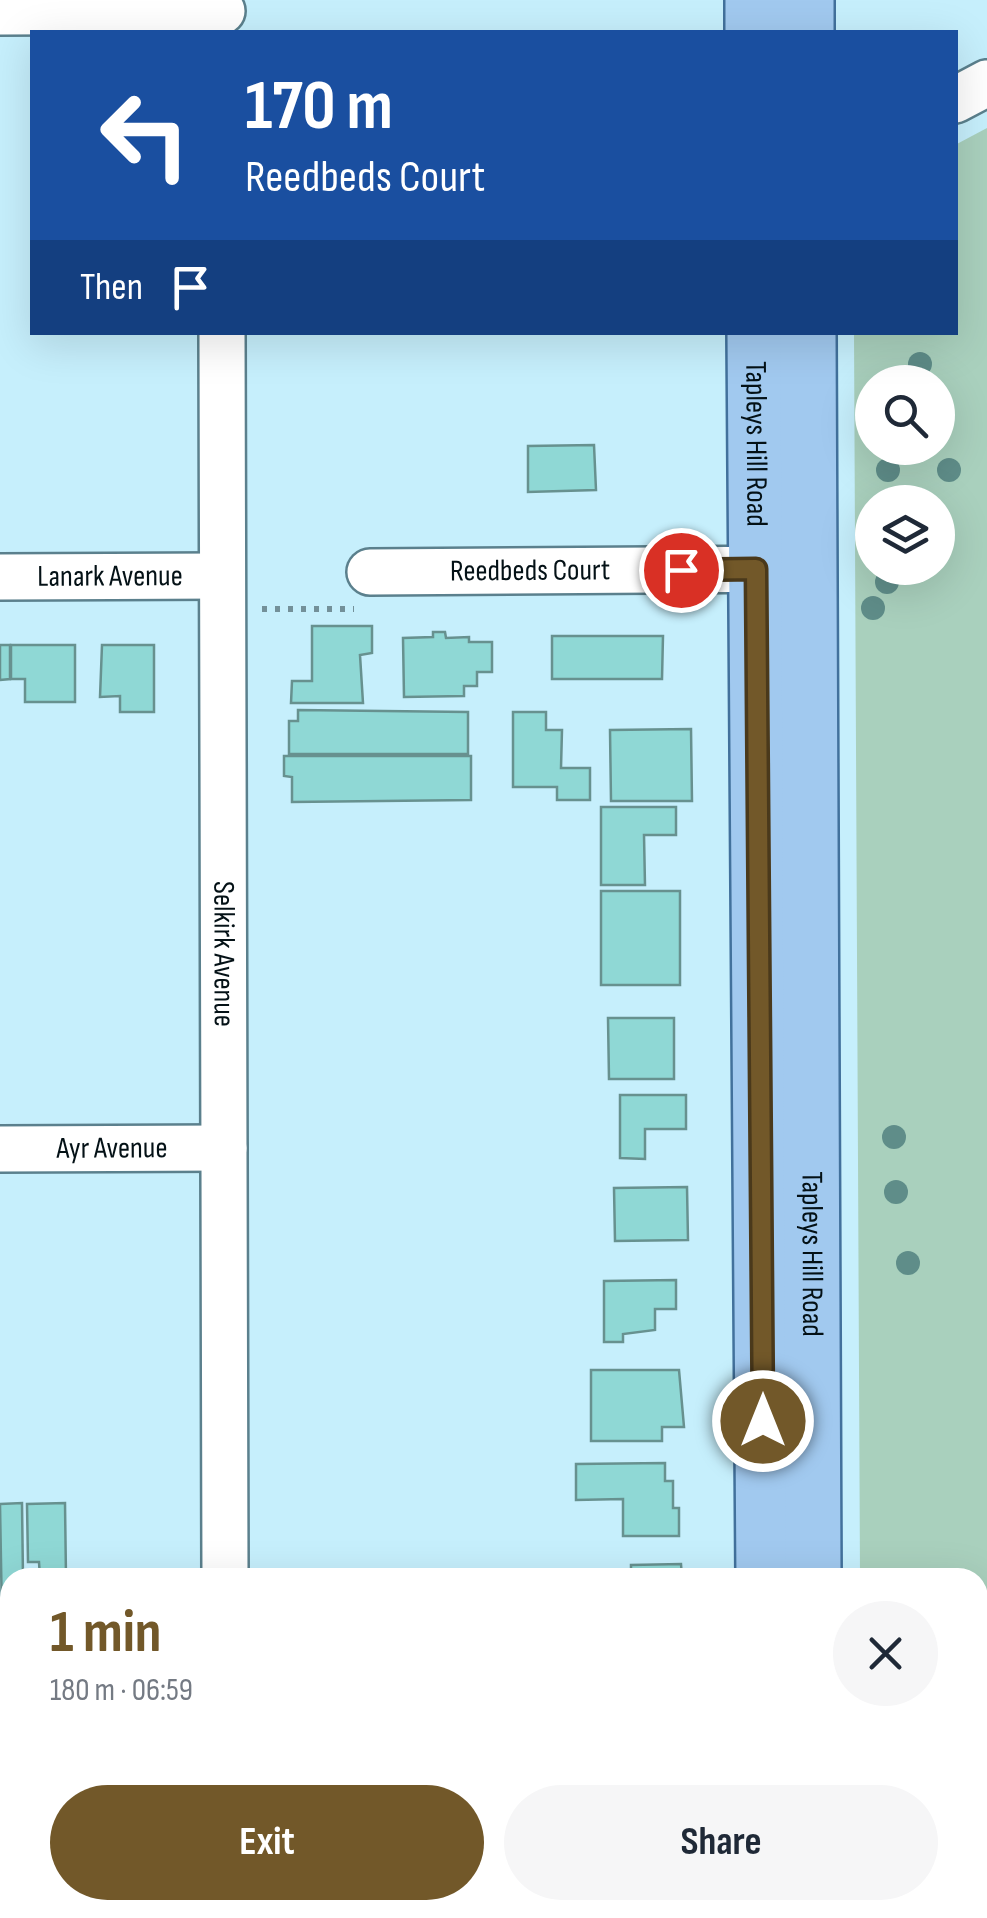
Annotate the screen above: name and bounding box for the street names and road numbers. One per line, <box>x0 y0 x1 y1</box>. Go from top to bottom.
street label: Tapleys Hill Road <box>737 361 774 527</box>
street label: Reedbeds Court <box>450 552 610 589</box>
street label: Lanark Avenue <box>37 558 183 595</box>
street label: Selkirk Avenue <box>205 881 242 1027</box>
street label: Ayr Avenue <box>55 1130 168 1167</box>
street label: Tapleys Hill Road <box>793 1171 830 1337</box>

